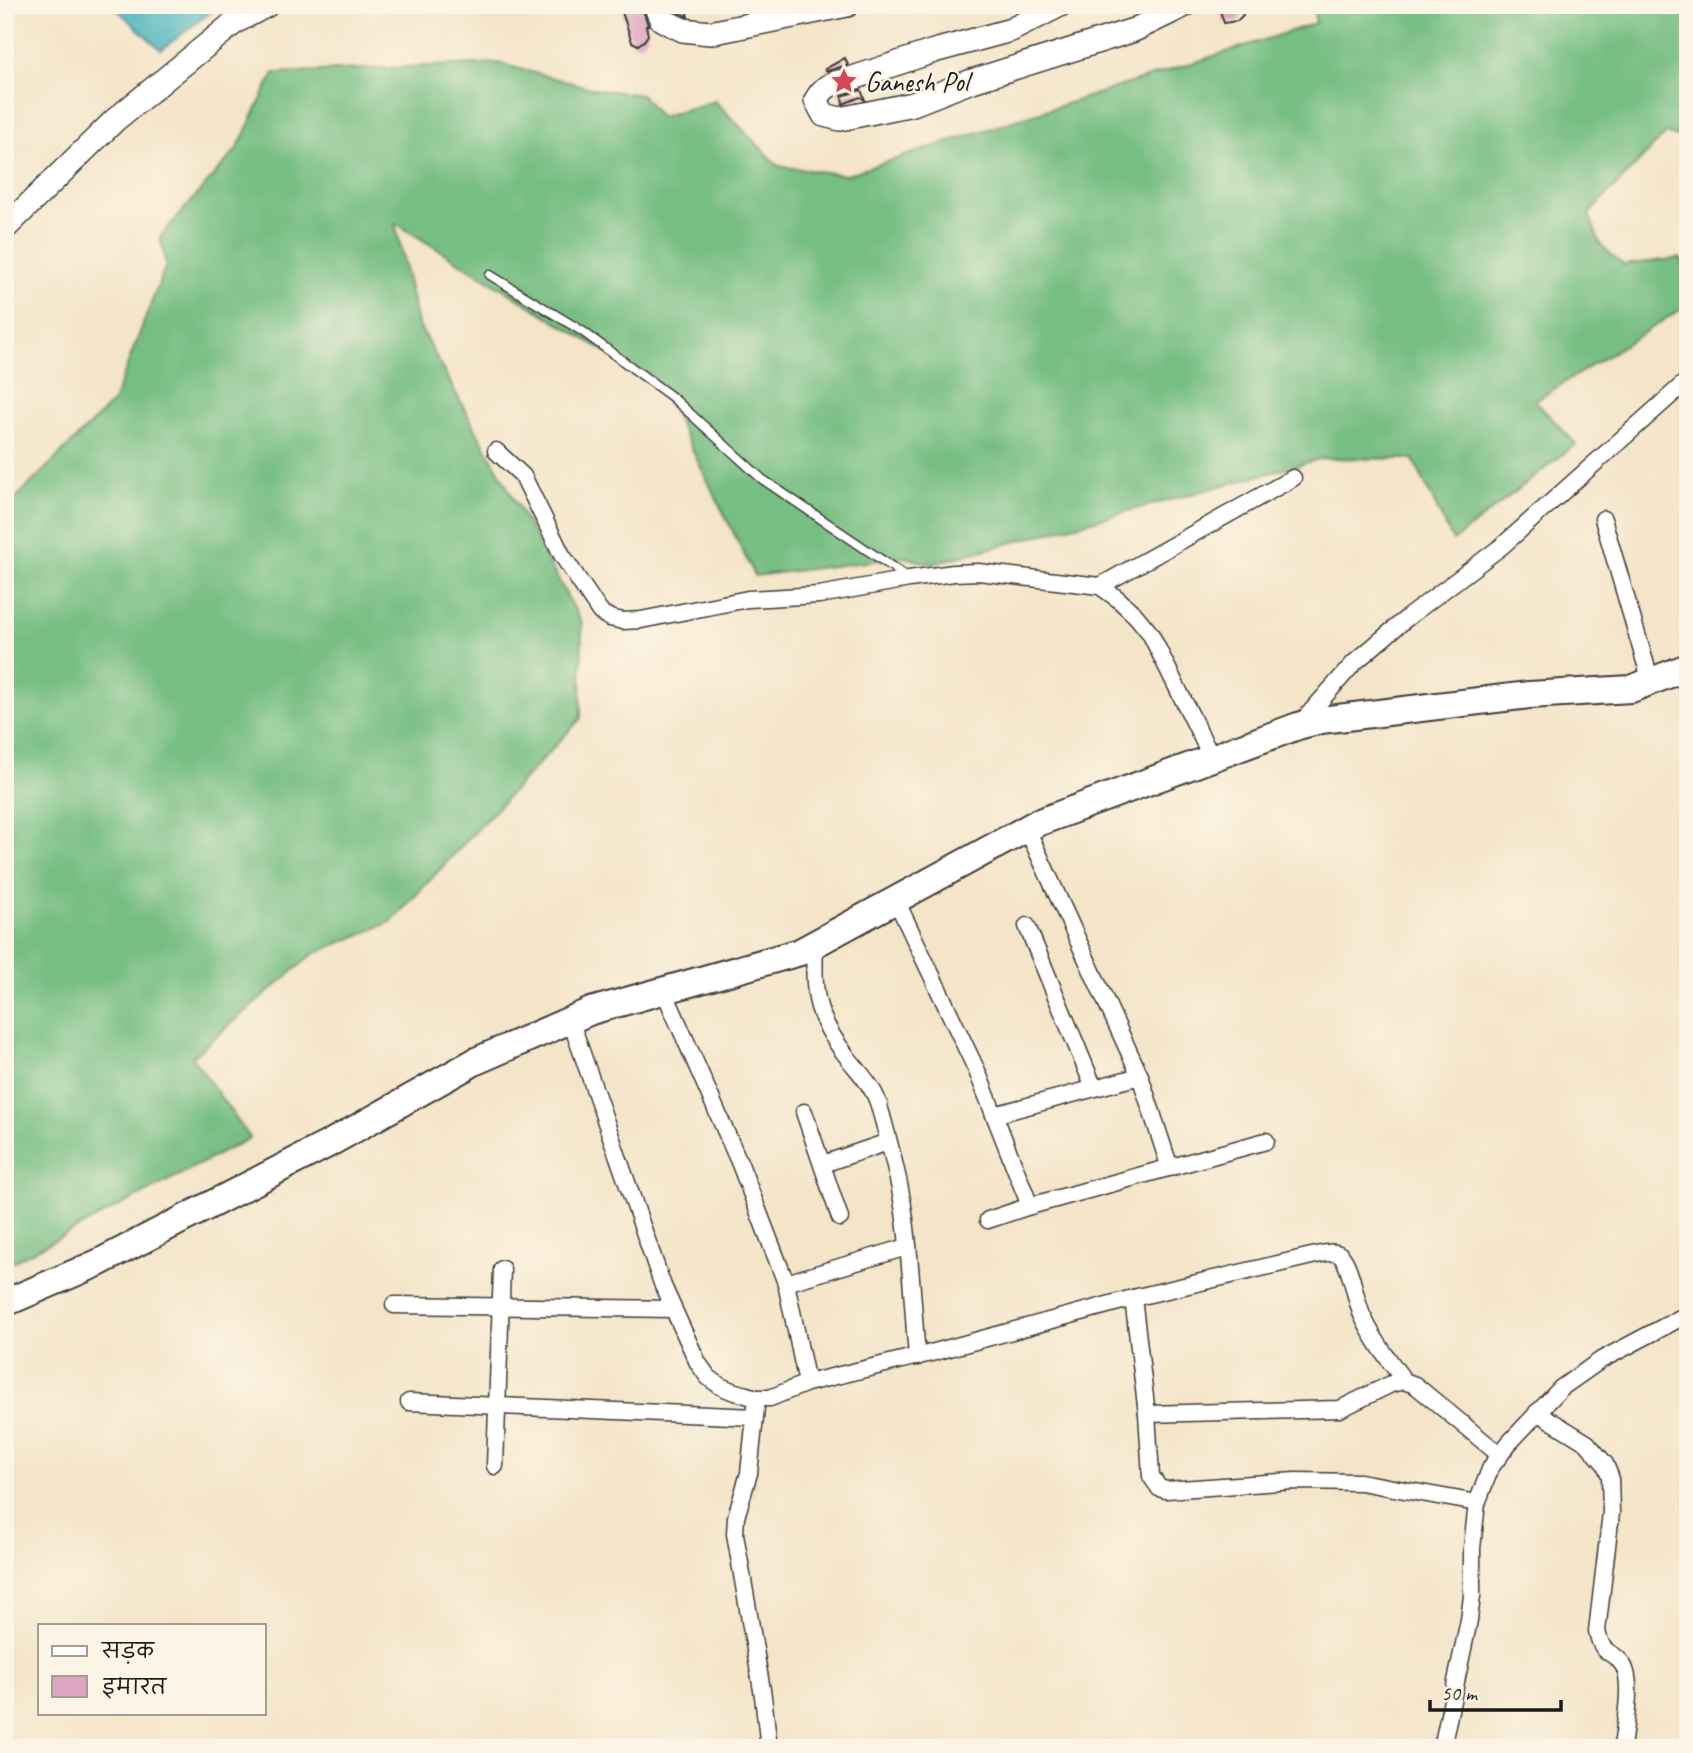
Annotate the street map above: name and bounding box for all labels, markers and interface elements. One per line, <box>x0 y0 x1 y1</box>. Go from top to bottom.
place label: Ganesh Pol <box>865 64 974 99</box>
place icon: Ganesh Pol <box>829 66 859 96</box>
legend <box>38 1624 266 1714</box>
text: सड़क <box>101 1638 155 1664</box>
scale bar <box>1430 1669 1562 1713</box>
text: इमारत <box>102 1674 168 1700</box>
text: 50 m <box>1441 1680 1479 1706</box>

